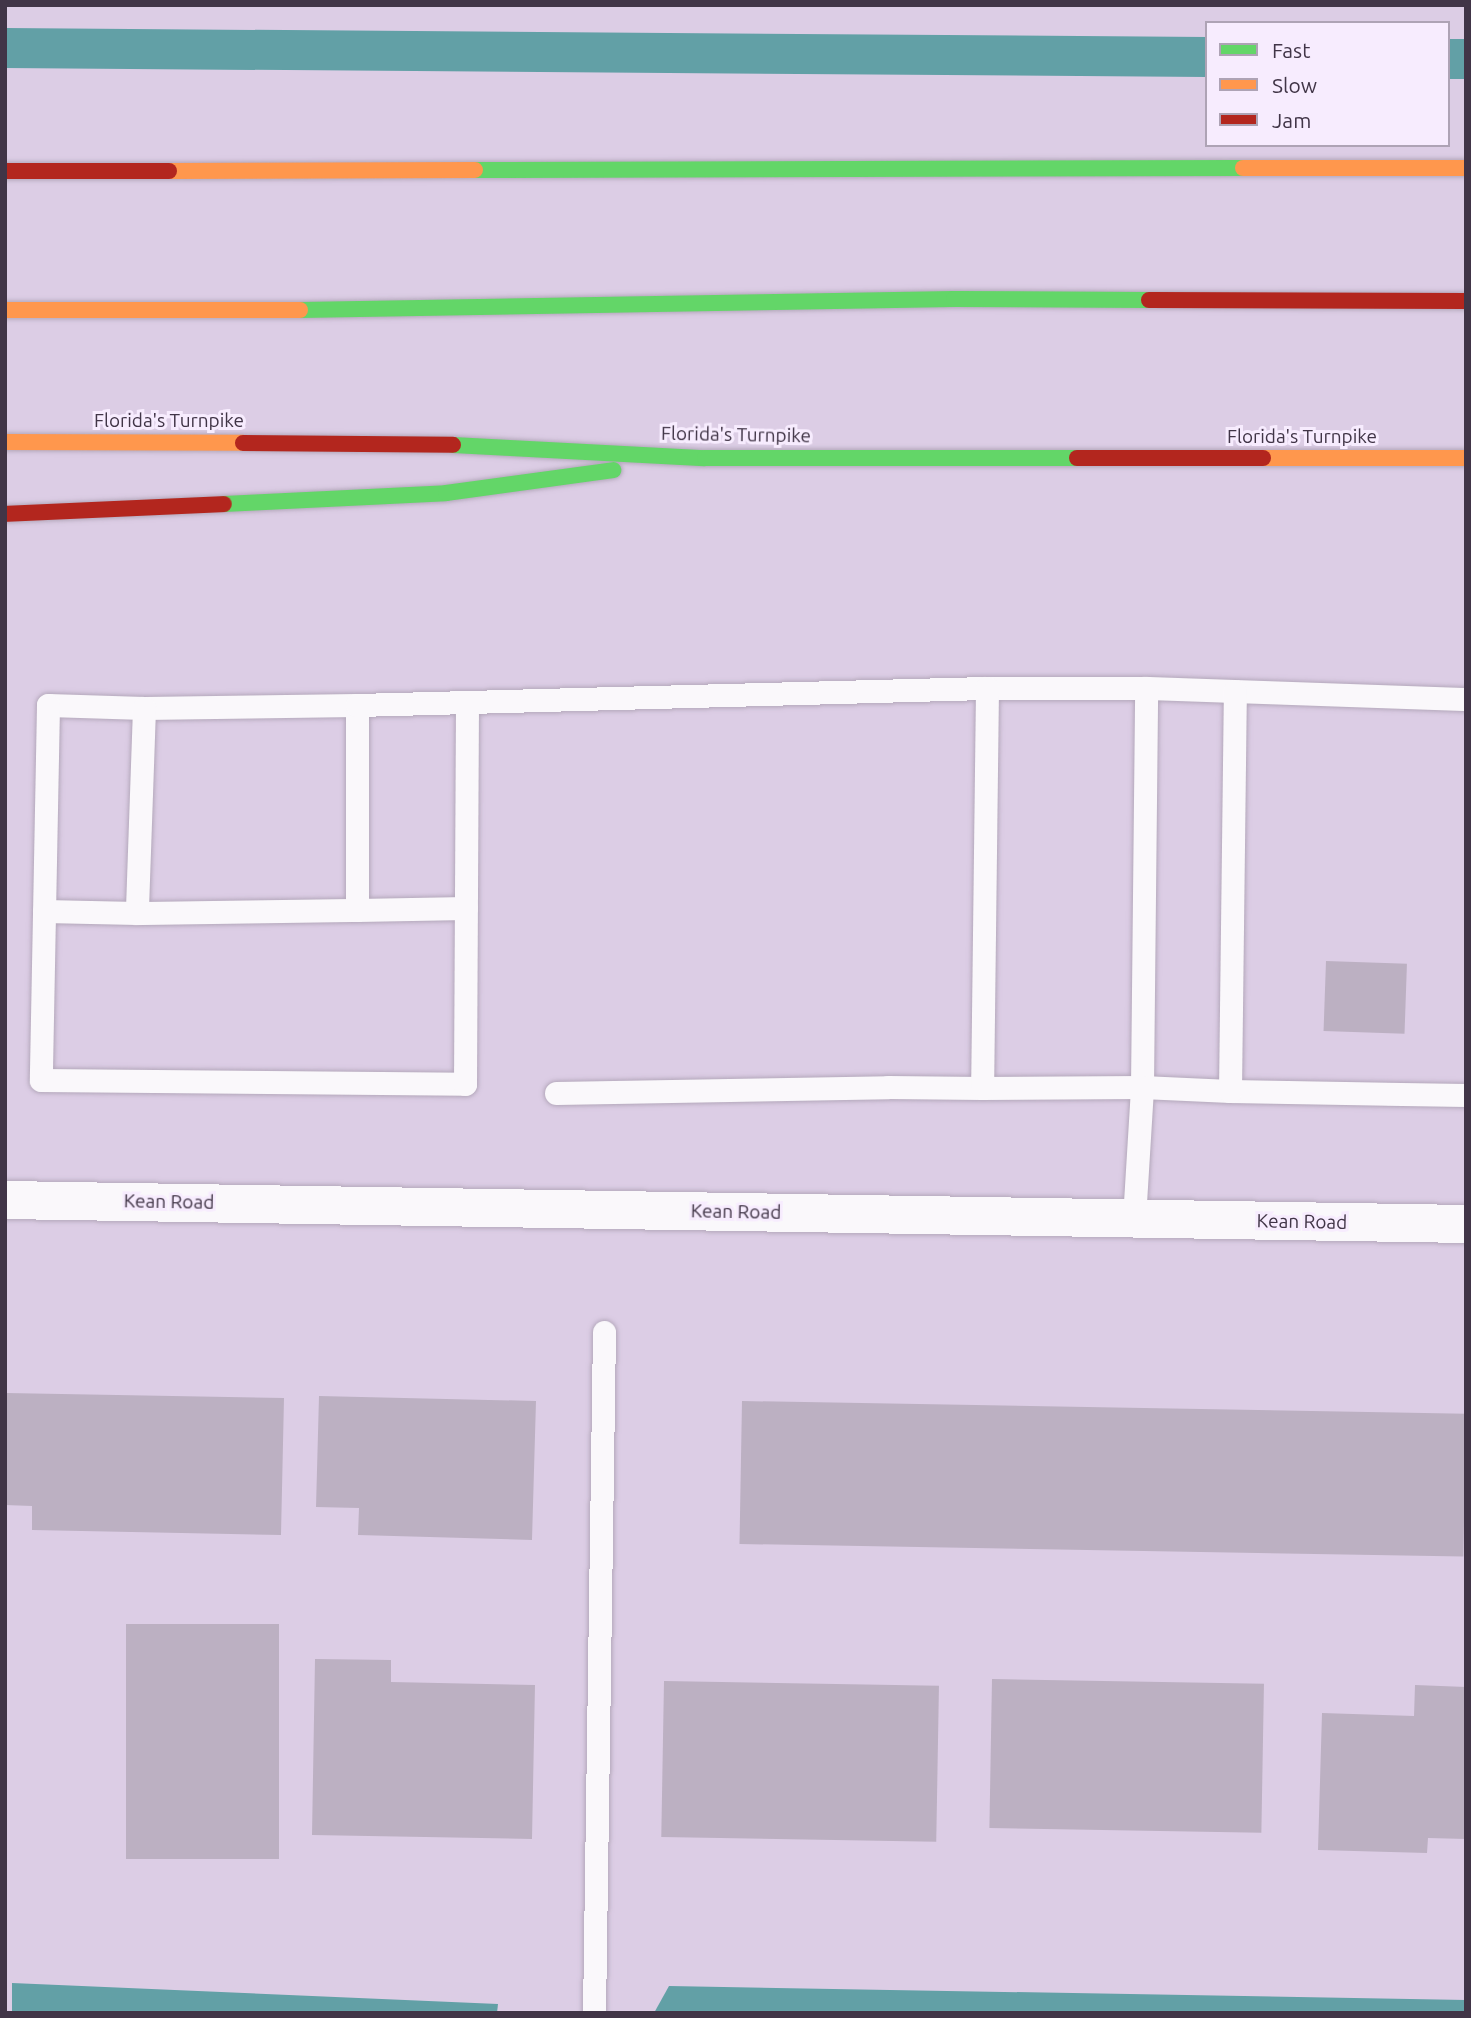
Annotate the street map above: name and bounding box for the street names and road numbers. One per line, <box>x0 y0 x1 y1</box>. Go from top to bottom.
street label: Florida's Turnpike <box>94 410 244 432</box>
street label: Florida's Turnpike <box>661 422 811 448</box>
street label: Florida's Turnpike <box>1227 426 1377 448</box>
street label: Kean Road <box>124 1190 214 1214</box>
street label: Kean Road <box>691 1200 781 1224</box>
street label: Kean Road <box>1257 1210 1347 1234</box>

